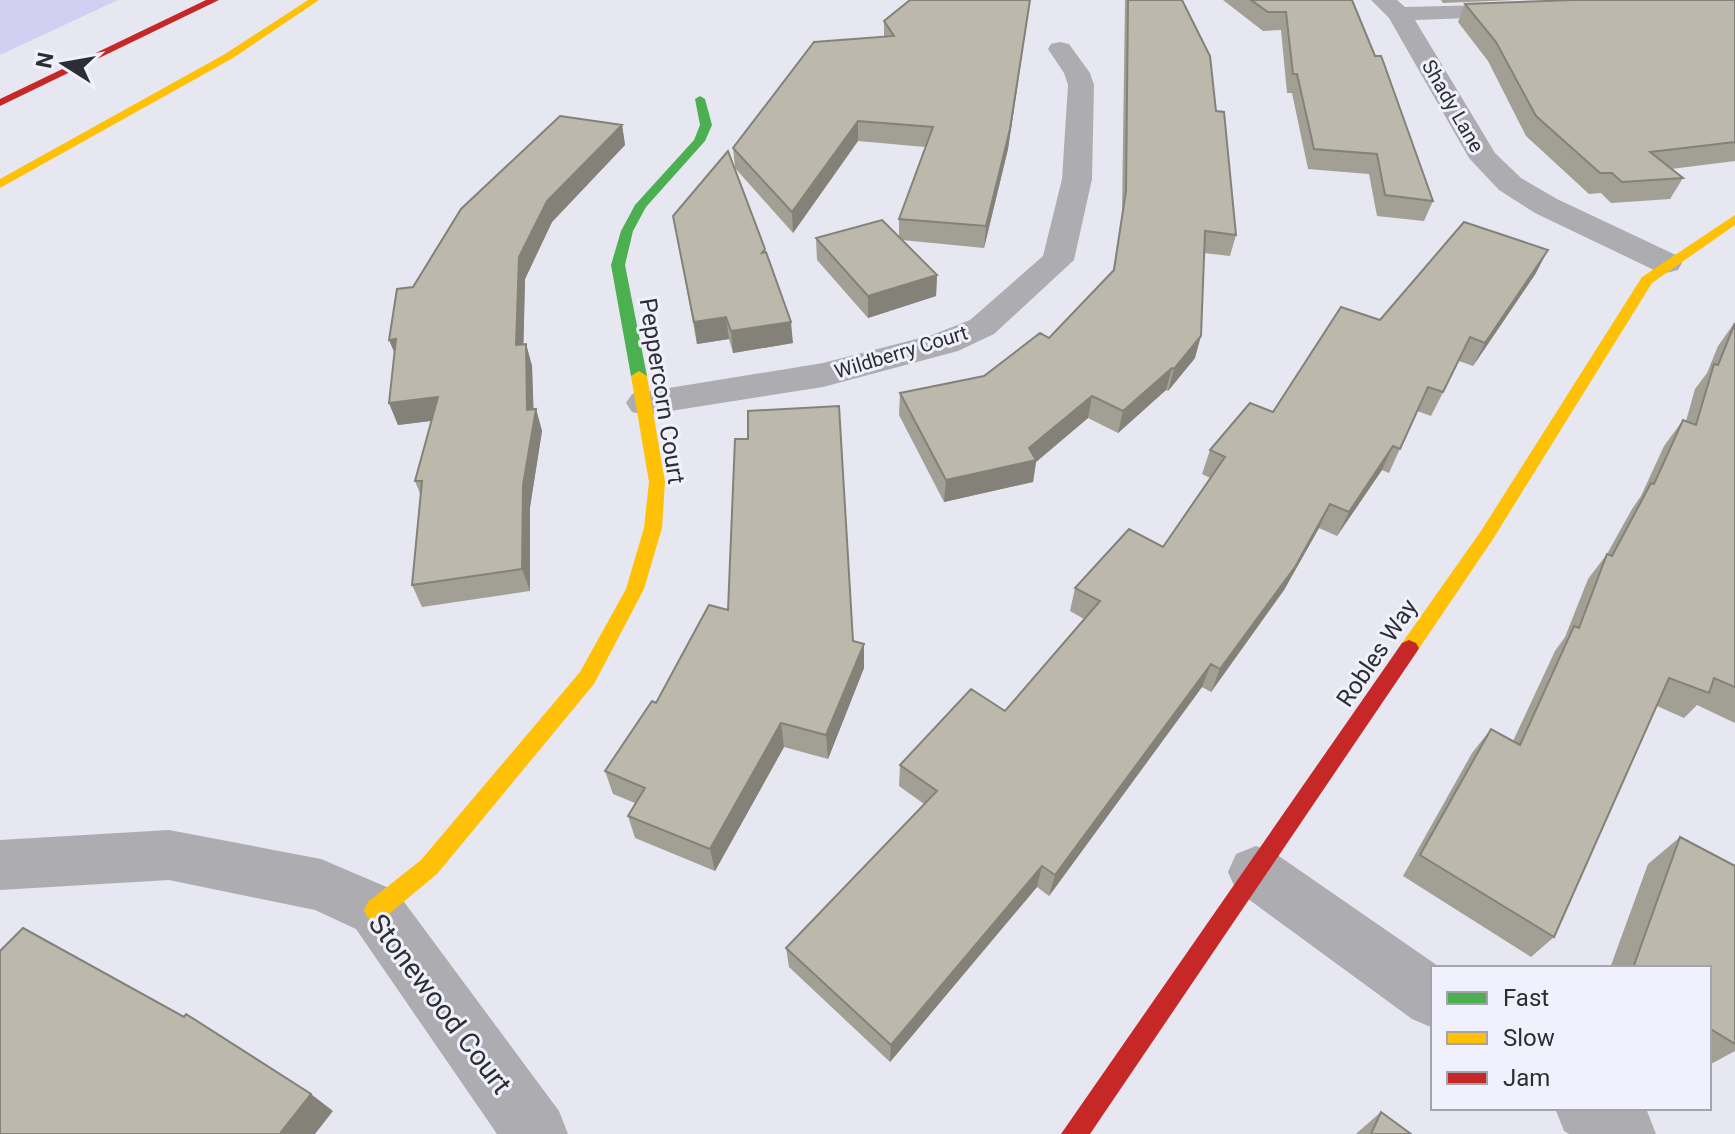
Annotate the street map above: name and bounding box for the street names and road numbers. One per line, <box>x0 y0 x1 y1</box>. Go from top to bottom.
street label: Shady Lane <box>1417 55 1489 157</box>
street label: Peppercorn Court <box>633 296 691 486</box>
street label: Wildberry Court <box>832 320 970 384</box>
street label: Robles Way <box>1331 593 1424 712</box>
street label: Stonewood Court <box>362 908 518 1100</box>

